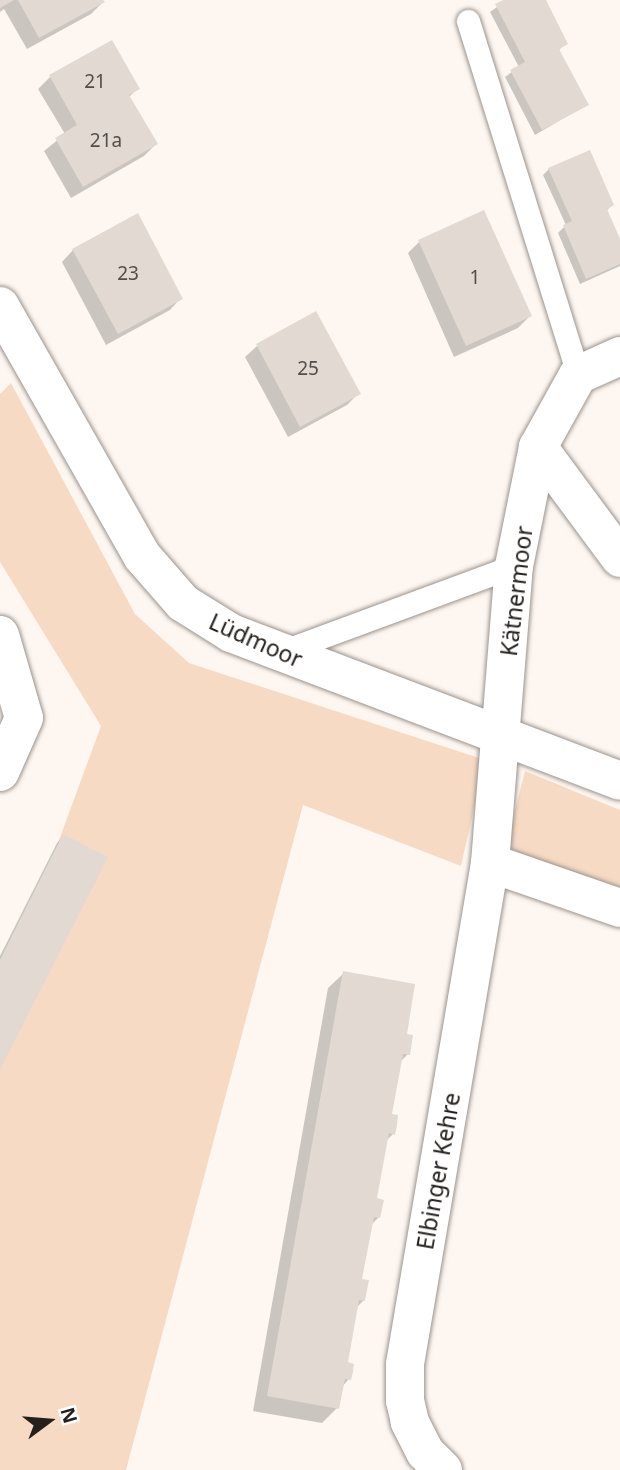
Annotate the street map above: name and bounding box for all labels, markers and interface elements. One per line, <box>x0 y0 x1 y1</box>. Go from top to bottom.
house number: 21 <box>84 71 106 93</box>
house number: 21a <box>90 130 122 152</box>
house number: 23 <box>117 263 139 285</box>
house number: 1 <box>470 267 480 289</box>
house number: 25 <box>297 358 319 380</box>
street label: Kätnermoor <box>494 524 538 658</box>
street label: Lüdmoor <box>205 607 307 673</box>
street label: Elbinger Kehre <box>411 1090 465 1252</box>
north arrow <box>14 1386 84 1456</box>
text: N <box>55 1404 84 1426</box>

